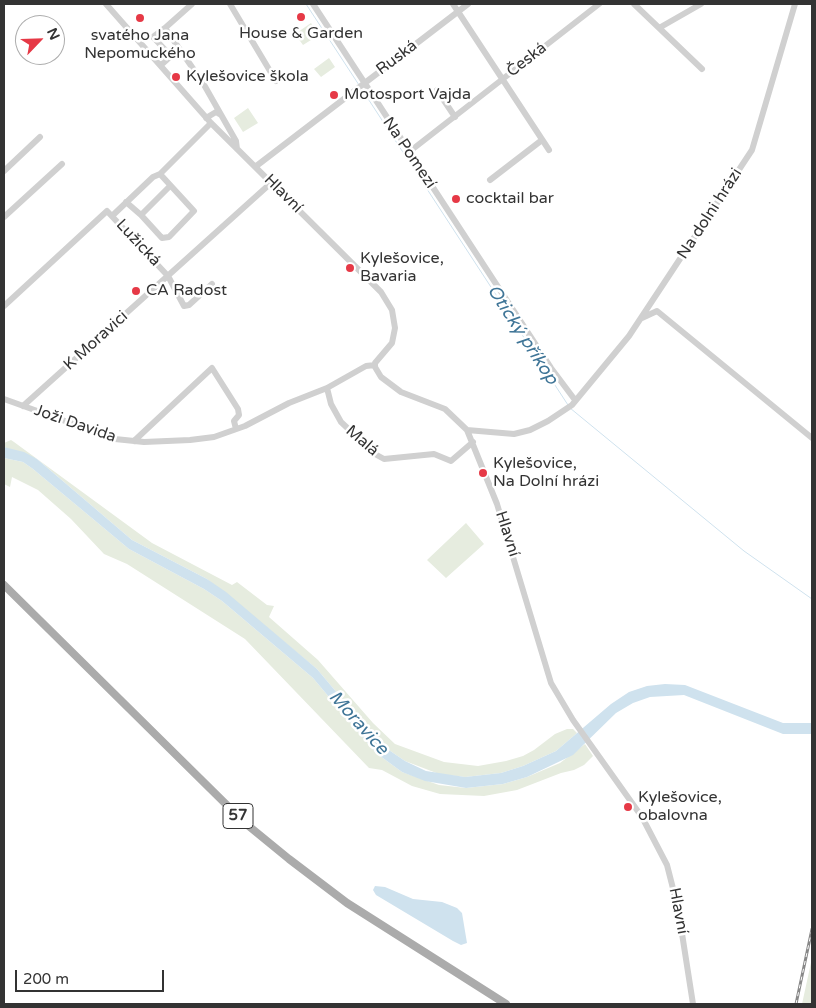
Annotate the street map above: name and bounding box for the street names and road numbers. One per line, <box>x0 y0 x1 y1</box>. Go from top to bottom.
street label: Ruská <box>373 36 421 80</box>
street label: Česká <box>503 39 551 81</box>
street label: Na Pomezí <box>378 114 440 192</box>
street label: Na dolni hrázi <box>673 165 747 263</box>
street label: Hlavní <box>260 171 306 217</box>
street label: Lužická <box>112 216 164 270</box>
street label: K Moravici <box>60 307 132 375</box>
street label: Joži Davida <box>31 401 119 447</box>
street label: Malá <box>342 421 382 461</box>
street label: Hlavní <box>491 509 523 559</box>
road number: 57 <box>223 804 253 828</box>
street label: Hlavní <box>664 886 692 936</box>

